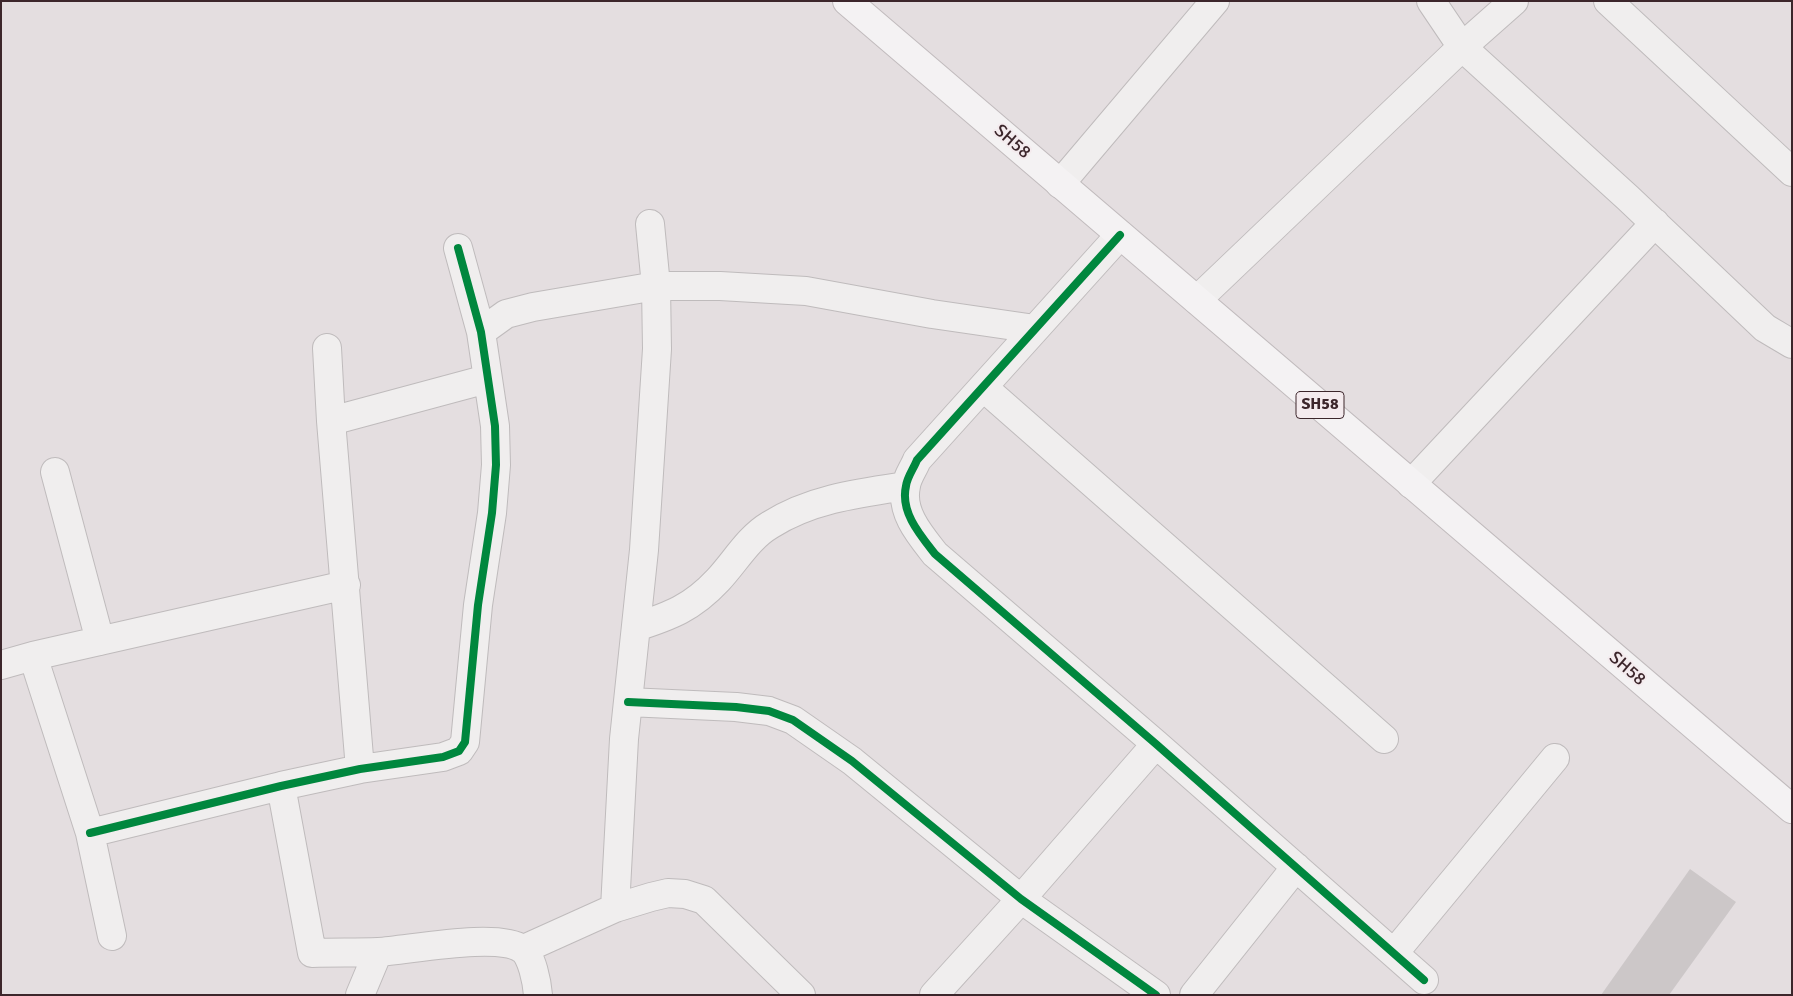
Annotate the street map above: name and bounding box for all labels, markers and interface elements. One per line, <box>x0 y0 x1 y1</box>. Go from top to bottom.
street label: SH58 <box>989 120 1035 164</box>
road number: SH58 <box>1296 392 1344 418</box>
street label: SH58 <box>1604 647 1650 691</box>

